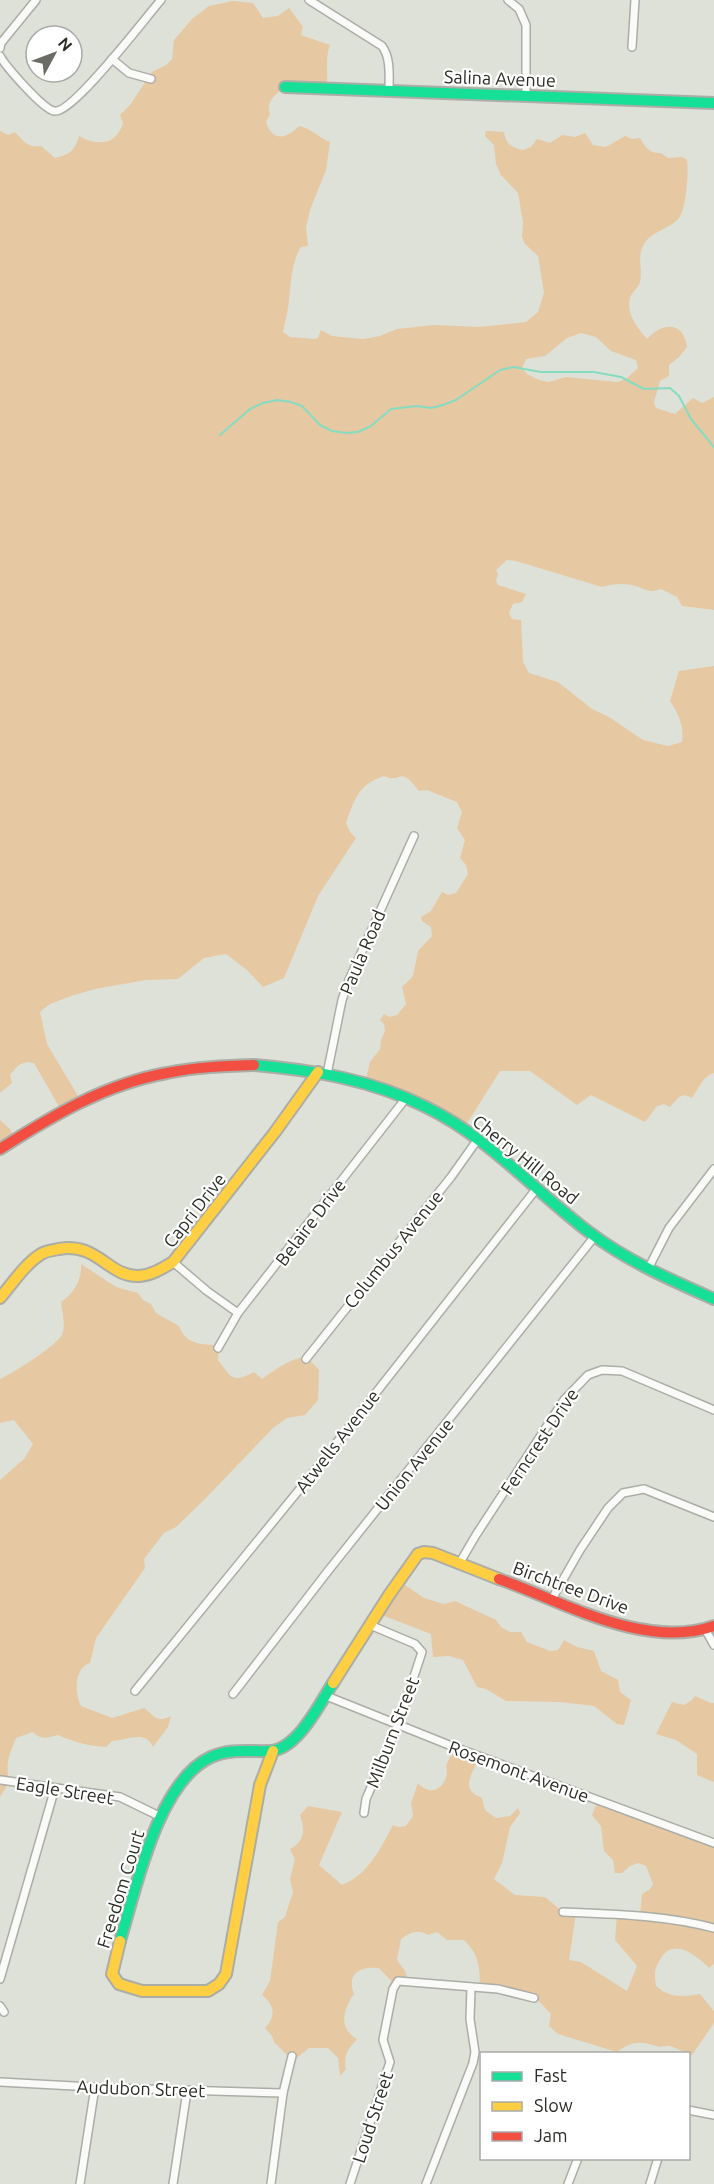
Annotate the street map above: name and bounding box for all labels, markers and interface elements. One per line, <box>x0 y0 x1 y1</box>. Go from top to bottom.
north arrow <box>24 24 84 84</box>
text: N <box>55 34 76 55</box>
street label: Salina Avenue <box>444 66 556 90</box>
street label: Paula Road <box>335 907 389 997</box>
street label: Cherry Hill Road <box>469 1110 583 1208</box>
street label: Capri Drive <box>159 1169 229 1251</box>
street label: Belaire Drive <box>271 1175 349 1269</box>
street label: Columbus Avenue <box>339 1186 447 1312</box>
street label: Ferncrest Drive <box>496 1384 582 1498</box>
street label: Atwells Avenue <box>291 1386 383 1496</box>
street label: Union Avenue <box>371 1414 457 1514</box>
street label: Birchtree Drive <box>510 1557 632 1617</box>
street label: Milburn Street <box>362 1674 422 1790</box>
street label: Rosemont Avenue <box>446 1736 592 1806</box>
street label: Eagle Street <box>15 1772 115 1808</box>
street label: Freedom Court <box>93 1828 147 1950</box>
legend <box>480 2052 690 2160</box>
text: Fast <box>534 2065 567 2085</box>
street label: Loud Street <box>348 2069 396 2165</box>
street label: Audubon Street <box>76 2076 206 2100</box>
text: Slow <box>534 2095 573 2115</box>
text: Jam <box>534 2125 568 2145</box>

